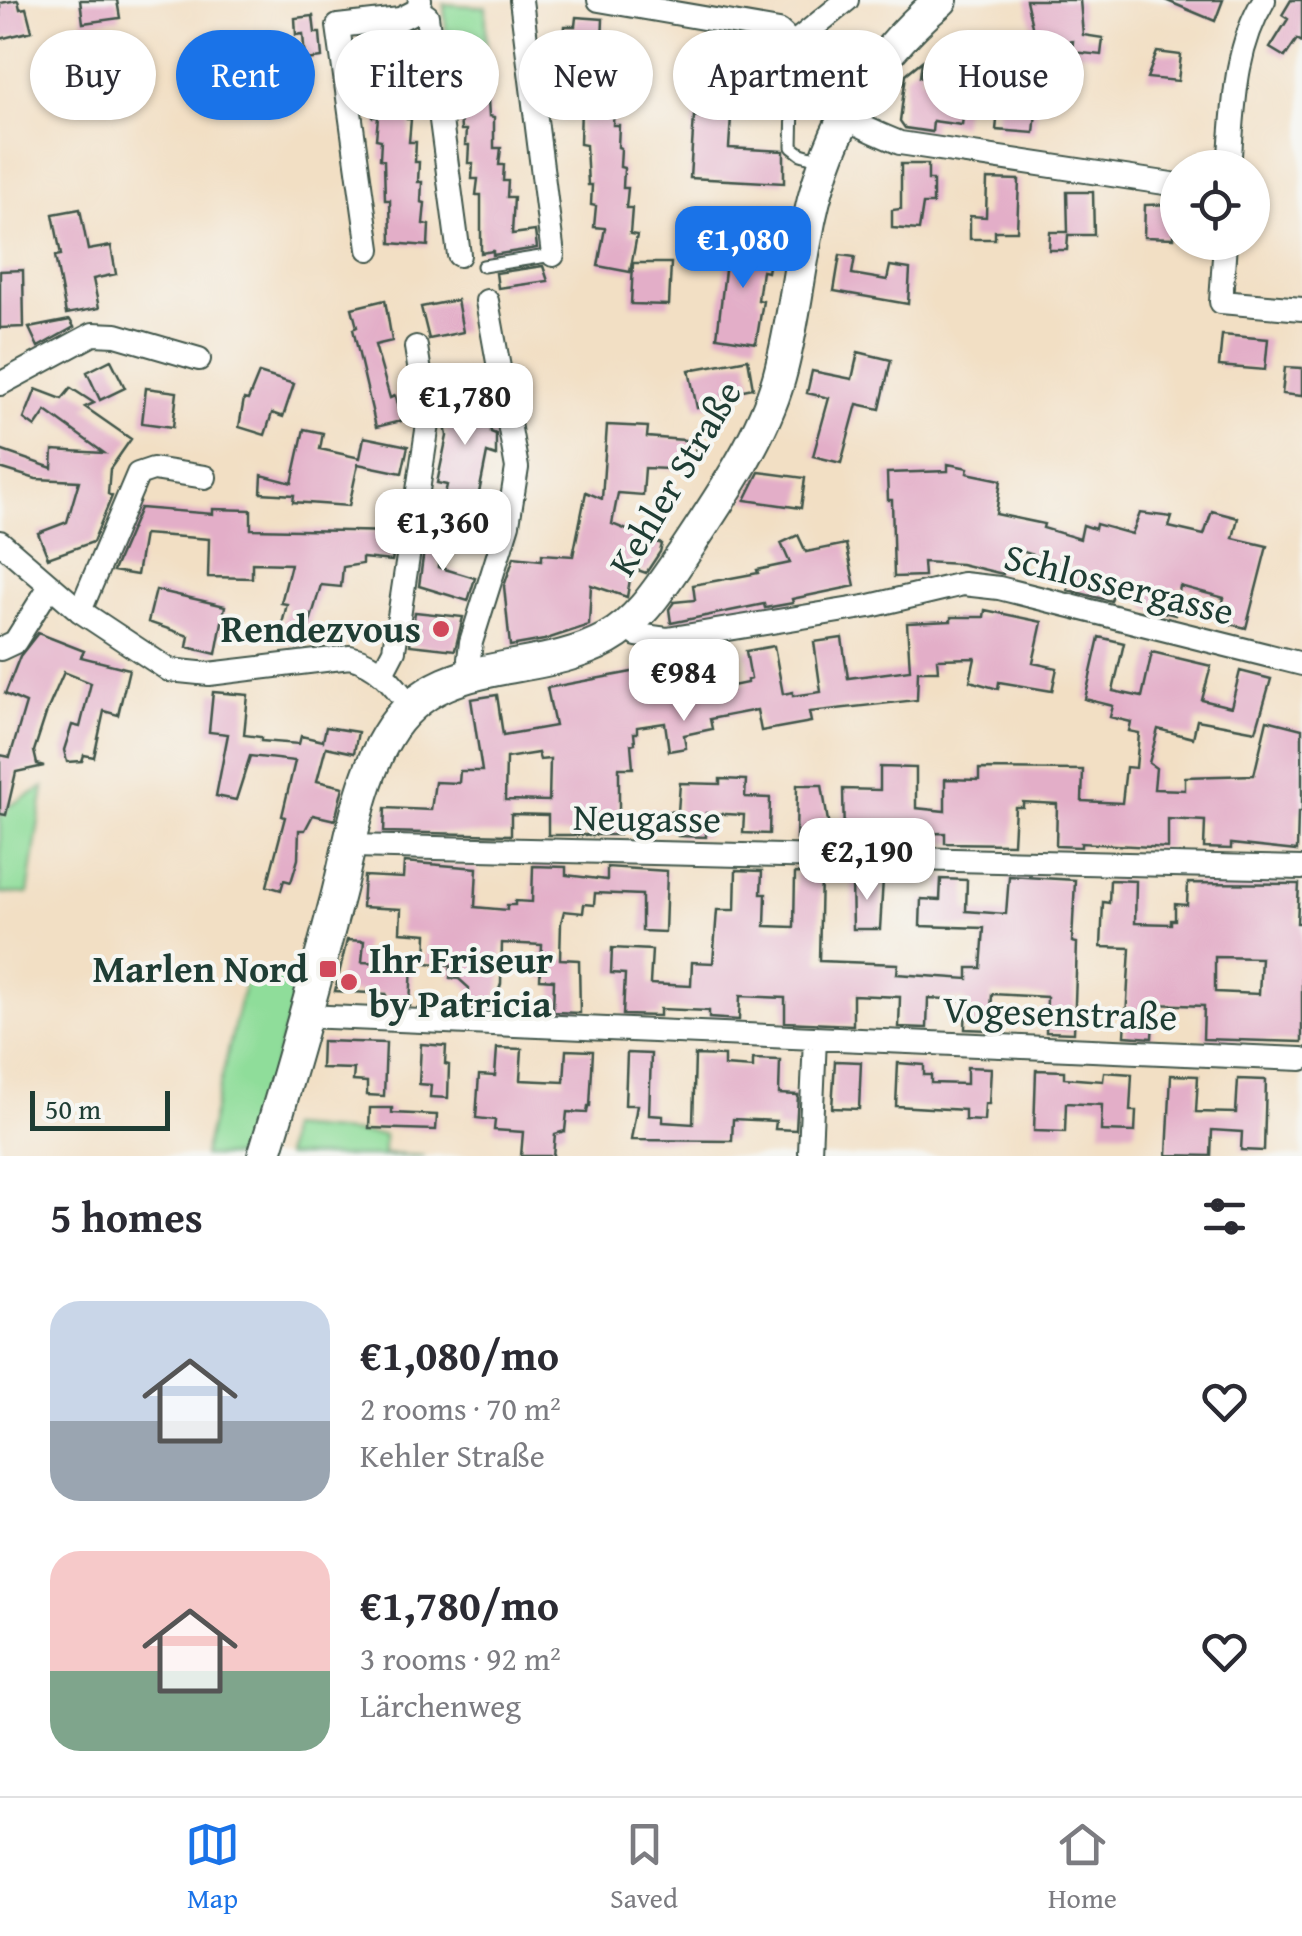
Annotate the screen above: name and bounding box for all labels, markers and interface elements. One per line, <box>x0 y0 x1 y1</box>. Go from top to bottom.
chip: Buy <box>30 30 156 120</box>
chip: Rent <box>176 30 315 120</box>
chip: Filters <box>335 30 499 120</box>
chip: New <box>519 30 653 120</box>
chip: Apartment <box>673 30 903 120</box>
chip: House <box>923 30 1084 120</box>
map controls <box>1160 150 1270 260</box>
button: locate <box>1160 150 1270 260</box>
pin: €1,080 <box>662 206 824 291</box>
text: €1,080 <box>697 215 789 262</box>
pin: €1,780 <box>384 363 546 448</box>
street label: Kehler Straße <box>594 369 755 586</box>
text: €1,780 <box>419 372 511 419</box>
pin: €1,360 <box>362 489 524 574</box>
text: €1,360 <box>397 498 489 545</box>
street label: Schlossergasse <box>999 527 1240 639</box>
place label: Rendezvous <box>221 600 421 656</box>
marker: Rendezvous <box>430 618 452 640</box>
pin: €984 <box>625 639 743 724</box>
text: €984 <box>651 648 717 695</box>
street label: Neugasse <box>572 788 722 846</box>
pin: €2,190 <box>786 818 948 903</box>
text: €2,190 <box>821 827 913 874</box>
place label: Ihr Friseur by Patricia <box>369 931 554 1031</box>
place label: Marlen Nord <box>93 940 308 996</box>
marker: Marlen Nord <box>317 958 339 980</box>
marker: Ihr Friseur by Patricia <box>338 971 360 993</box>
street label: Vogesenstraße <box>942 980 1178 1044</box>
scale bar <box>30 1086 170 1130</box>
text: 50 m <box>45 1088 101 1129</box>
text: 5 homes <box>50 1186 203 1247</box>
icon: filters <box>1197 1189 1252 1244</box>
text: €1,080/mo <box>360 1324 559 1385</box>
icon: home <box>130 1341 250 1461</box>
icon: heart <box>1197 1374 1252 1429</box>
text: 2 rooms · 70 m² <box>360 1385 561 1432</box>
text: Kehler Straße <box>360 1432 545 1479</box>
text: €1,780/mo <box>360 1574 559 1635</box>
icon: home <box>130 1591 250 1711</box>
icon: heart <box>1197 1624 1252 1679</box>
text: 3 rooms · 92 m² <box>360 1635 561 1682</box>
text: Lärchenweg <box>360 1682 521 1729</box>
tab: Map <box>185 1817 240 1918</box>
tab: Saved <box>610 1817 678 1918</box>
tab: Home <box>1048 1817 1117 1918</box>

